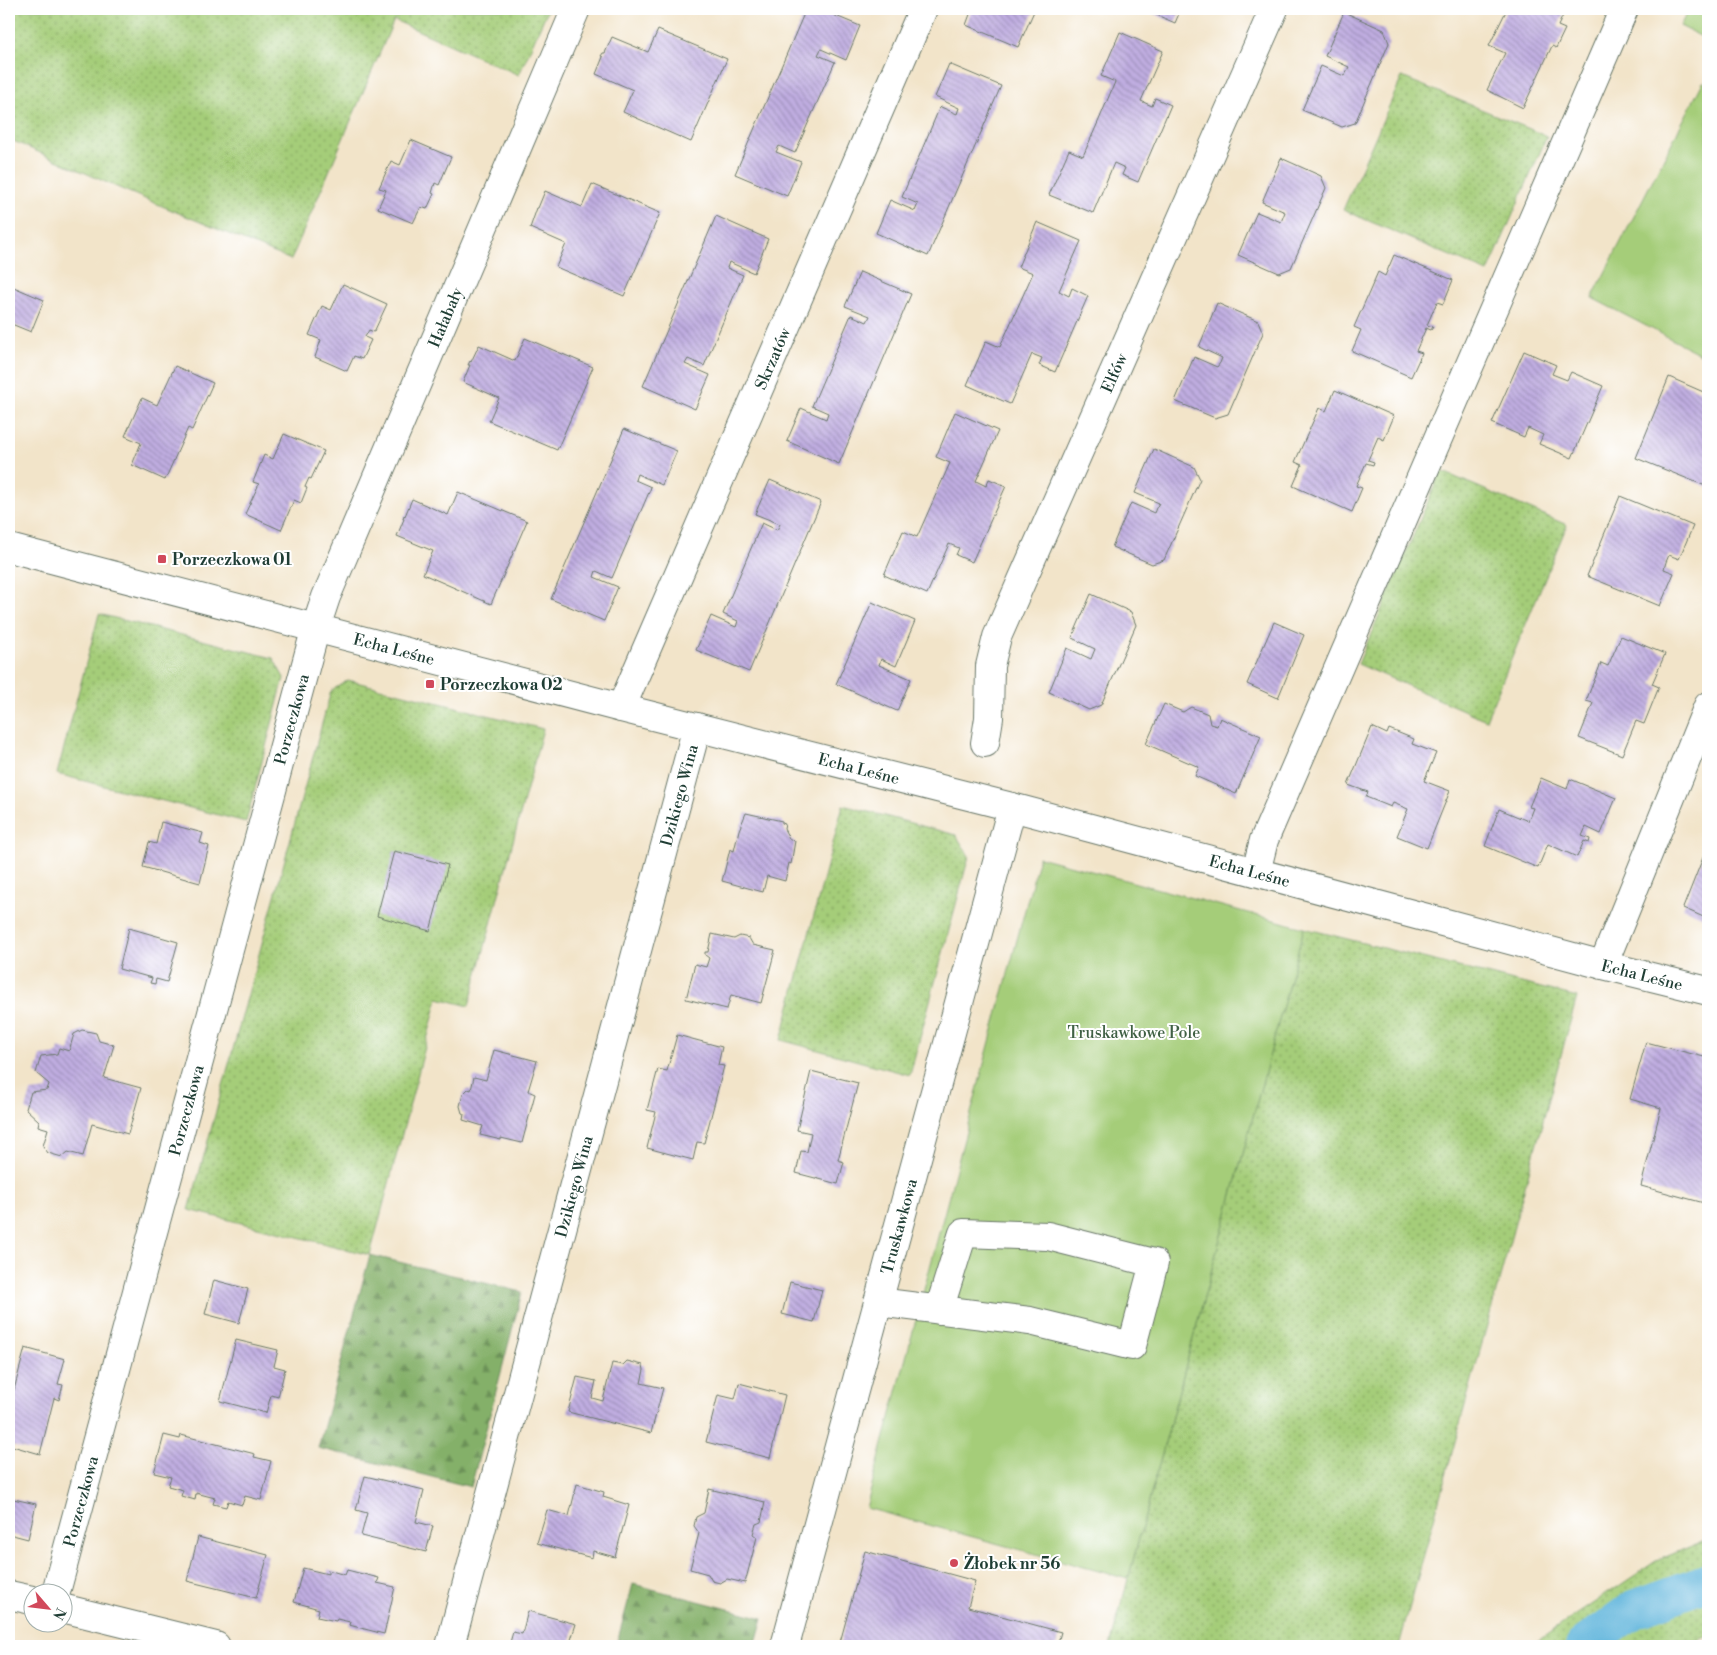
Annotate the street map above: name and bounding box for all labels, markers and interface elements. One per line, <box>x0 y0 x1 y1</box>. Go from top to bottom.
street label: Hałabały <box>424 284 468 351</box>
street label: Skrzatów <box>751 324 796 393</box>
street label: Elfów <box>1097 349 1132 396</box>
place label: Porzeczkowa 01 <box>172 550 292 570</box>
marker: Porzeczkowa 01 <box>156 553 168 565</box>
street label: Echa Leśne <box>351 629 437 670</box>
street label: Porzeczkowa <box>270 671 314 767</box>
place label: Porzeczkowa 02 <box>440 675 563 695</box>
marker: Porzeczkowa 02 <box>424 678 436 690</box>
street label: Dzikiego Wina <box>656 741 703 849</box>
street label: Echa Leśne <box>816 749 902 789</box>
street label: Echa Leśne <box>1207 851 1292 892</box>
street label: Echa Leśne <box>1599 956 1685 995</box>
park label: Truskawkowe Pole <box>1068 1023 1200 1043</box>
street label: Porzeczkowa <box>165 1062 209 1158</box>
street label: Dzikiego Wina <box>551 1133 598 1240</box>
street label: Truskawkowa <box>877 1176 922 1276</box>
street label: Porzeczkowa <box>60 1453 103 1549</box>
place label: Żłobek nr 56 <box>964 1552 1060 1574</box>
marker: Żłobek nr 56 <box>948 1557 960 1569</box>
north arrow <box>22 1582 72 1632</box>
text: N <box>48 1605 69 1623</box>

